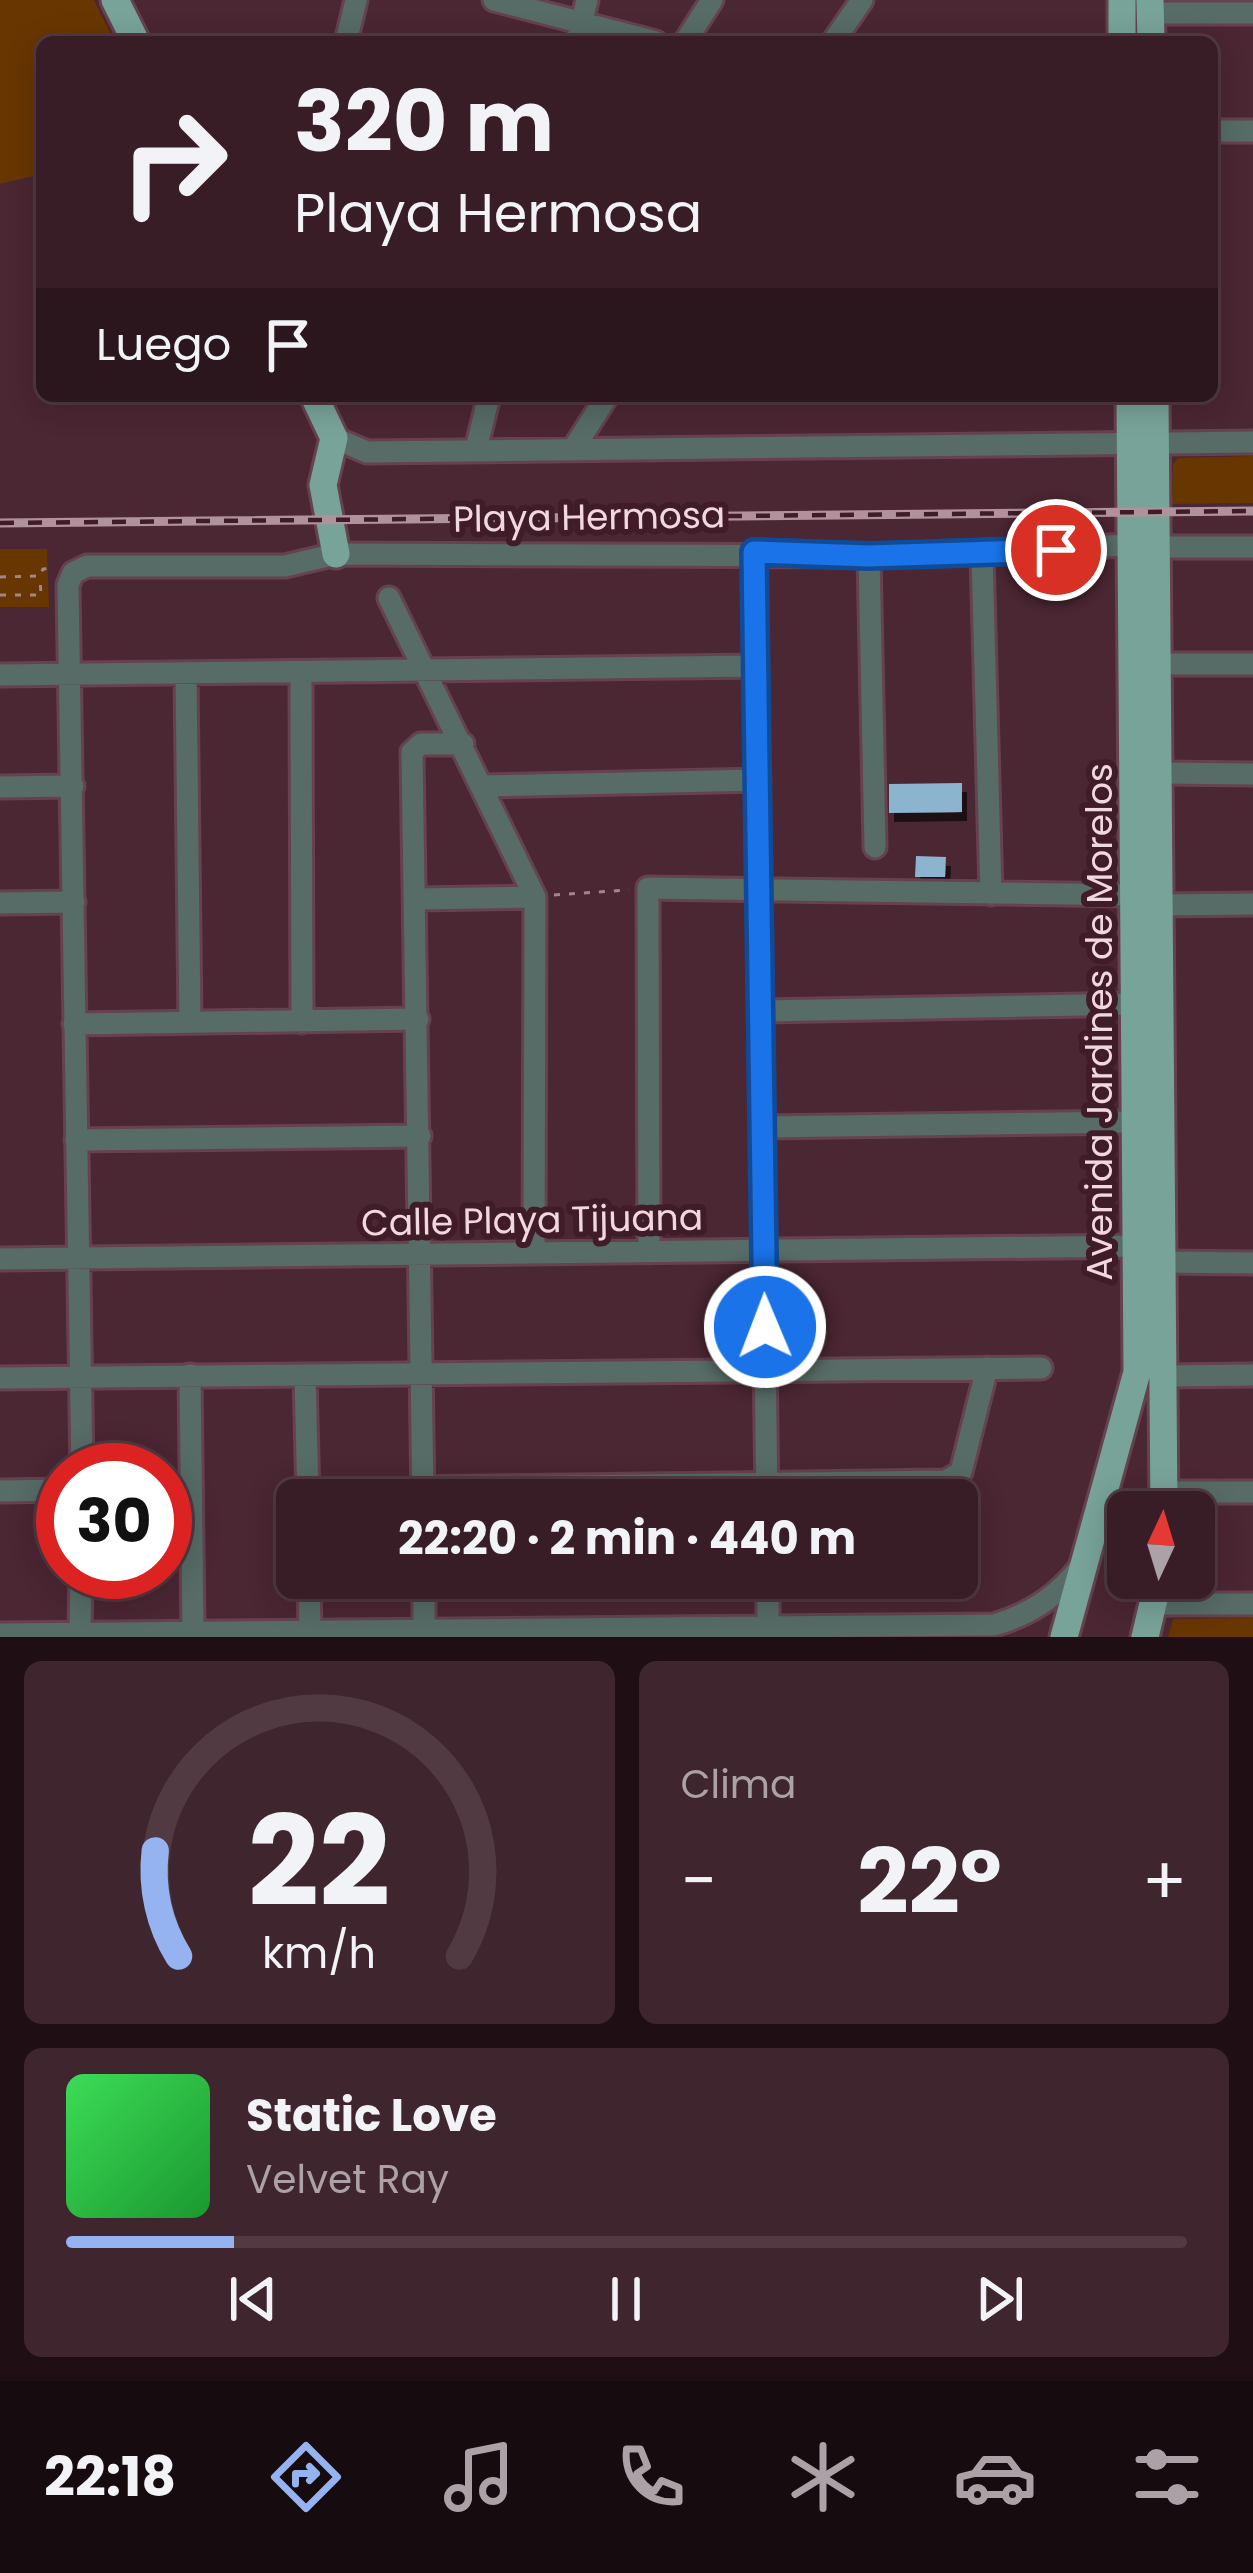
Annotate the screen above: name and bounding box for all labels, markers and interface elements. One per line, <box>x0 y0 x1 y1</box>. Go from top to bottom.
text: 320 m <box>294 63 554 180</box>
icon: right <box>96 84 252 240</box>
text: Playa Hermosa <box>294 175 702 251</box>
icon: arrive <box>255 312 321 378</box>
text: Luego <box>96 313 231 376</box>
street label: Playa Hermosa <box>452 489 726 545</box>
pin <box>1005 499 1107 601</box>
icon: arrive <box>1023 517 1089 583</box>
street label: Avenida Jardines de Morelos <box>1074 763 1125 1281</box>
street label: Calle Playa Tijuana <box>361 1192 703 1248</box>
position arrow <box>702 1264 828 1390</box>
speed limit sign: 30 <box>36 1443 192 1599</box>
north arrow <box>1107 1491 1215 1599</box>
map controls <box>1107 1491 1215 1599</box>
text: 22:20 · 2 min · 440 m <box>398 1507 856 1570</box>
text: Clima <box>681 1757 796 1812</box>
text: 22 <box>248 1774 391 1949</box>
text: 22° <box>857 1818 1002 1945</box>
text: − <box>681 1835 717 1927</box>
text: + <box>1142 1835 1187 1927</box>
text: km/h <box>262 1922 376 1982</box>
text: Static Love <box>246 2084 497 2147</box>
text: Velvet Ray <box>246 2152 449 2207</box>
icon: previous <box>220 2266 286 2332</box>
icon: pause <box>593 2266 659 2332</box>
icon: next <box>967 2266 1033 2332</box>
icon: directions <box>264 2435 348 2519</box>
icon: music <box>437 2435 521 2519</box>
icon: phone <box>609 2435 693 2519</box>
icon: climate <box>781 2435 865 2519</box>
icon: car <box>953 2435 1037 2519</box>
icon: filters <box>1125 2435 1209 2519</box>
text: 22:18 <box>44 2439 176 2515</box>

